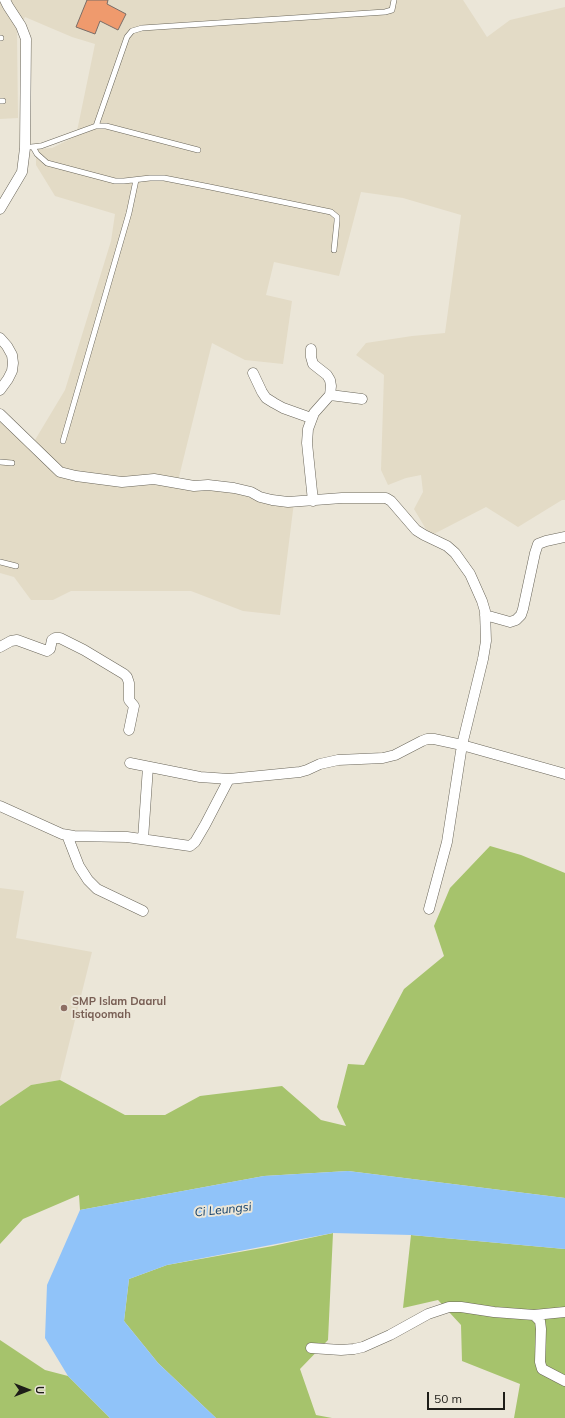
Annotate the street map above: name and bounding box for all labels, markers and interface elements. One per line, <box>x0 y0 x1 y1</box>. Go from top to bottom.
place label: SMP Islam Daarul Istiqoomah <box>72 995 166 1021</box>
marker: SMP Islam Daarul Istiqoomah <box>59 1003 69 1013</box>
water label: Ci Leungsi <box>194 1200 252 1220</box>
north arrow <box>8 1370 48 1410</box>
scale bar <box>429 1384 507 1410</box>
text: U <box>33 1386 47 1394</box>
text: 50 m <box>434 1391 462 1406</box>

